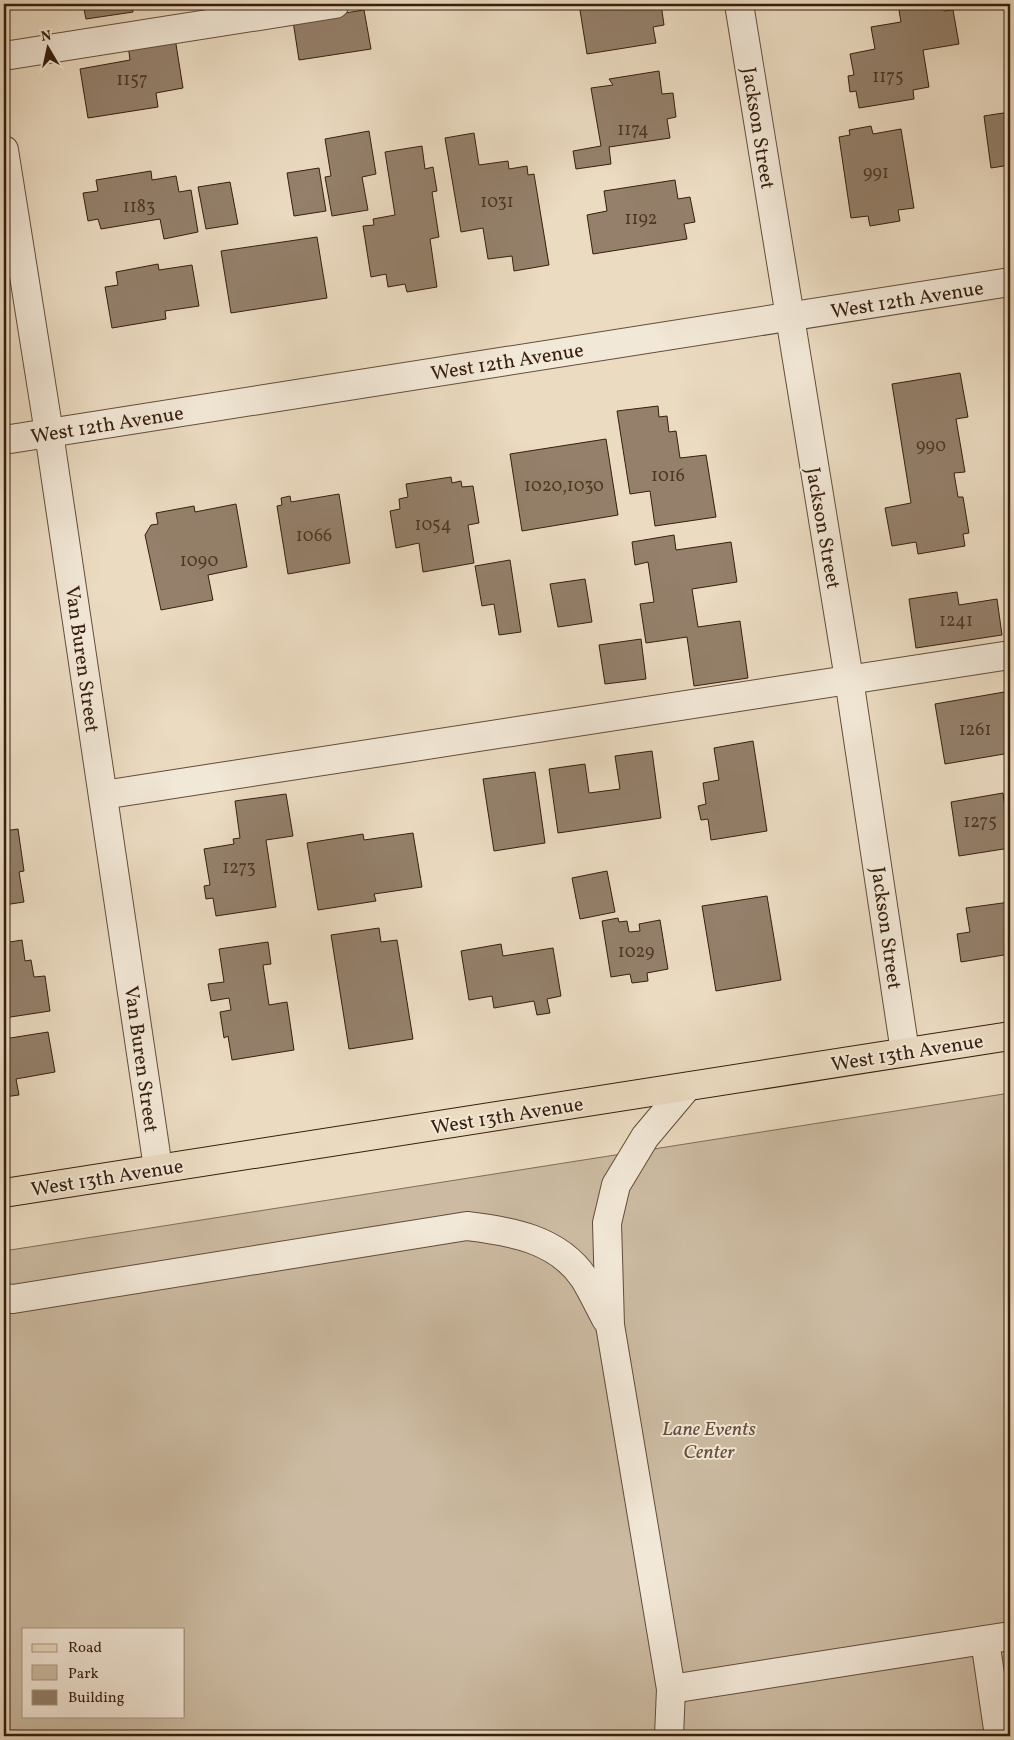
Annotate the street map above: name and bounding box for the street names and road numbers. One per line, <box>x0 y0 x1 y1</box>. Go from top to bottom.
street label: Jackson Street <box>734 65 781 191</box>
street label: West 12th Avenue <box>829 275 986 327</box>
street label: West 12th Avenue <box>429 337 586 389</box>
street label: West 12th Avenue <box>29 400 186 452</box>
street label: Jackson Street <box>798 465 847 592</box>
street label: Van Buren Street <box>57 584 105 734</box>
street label: Jackson Street <box>863 865 907 991</box>
street label: Van Buren Street <box>116 984 164 1134</box>
street label: West 13th Avenue <box>829 1028 986 1080</box>
street label: West 13th Avenue <box>429 1091 586 1143</box>
street label: West 13th Avenue <box>29 1153 186 1205</box>

